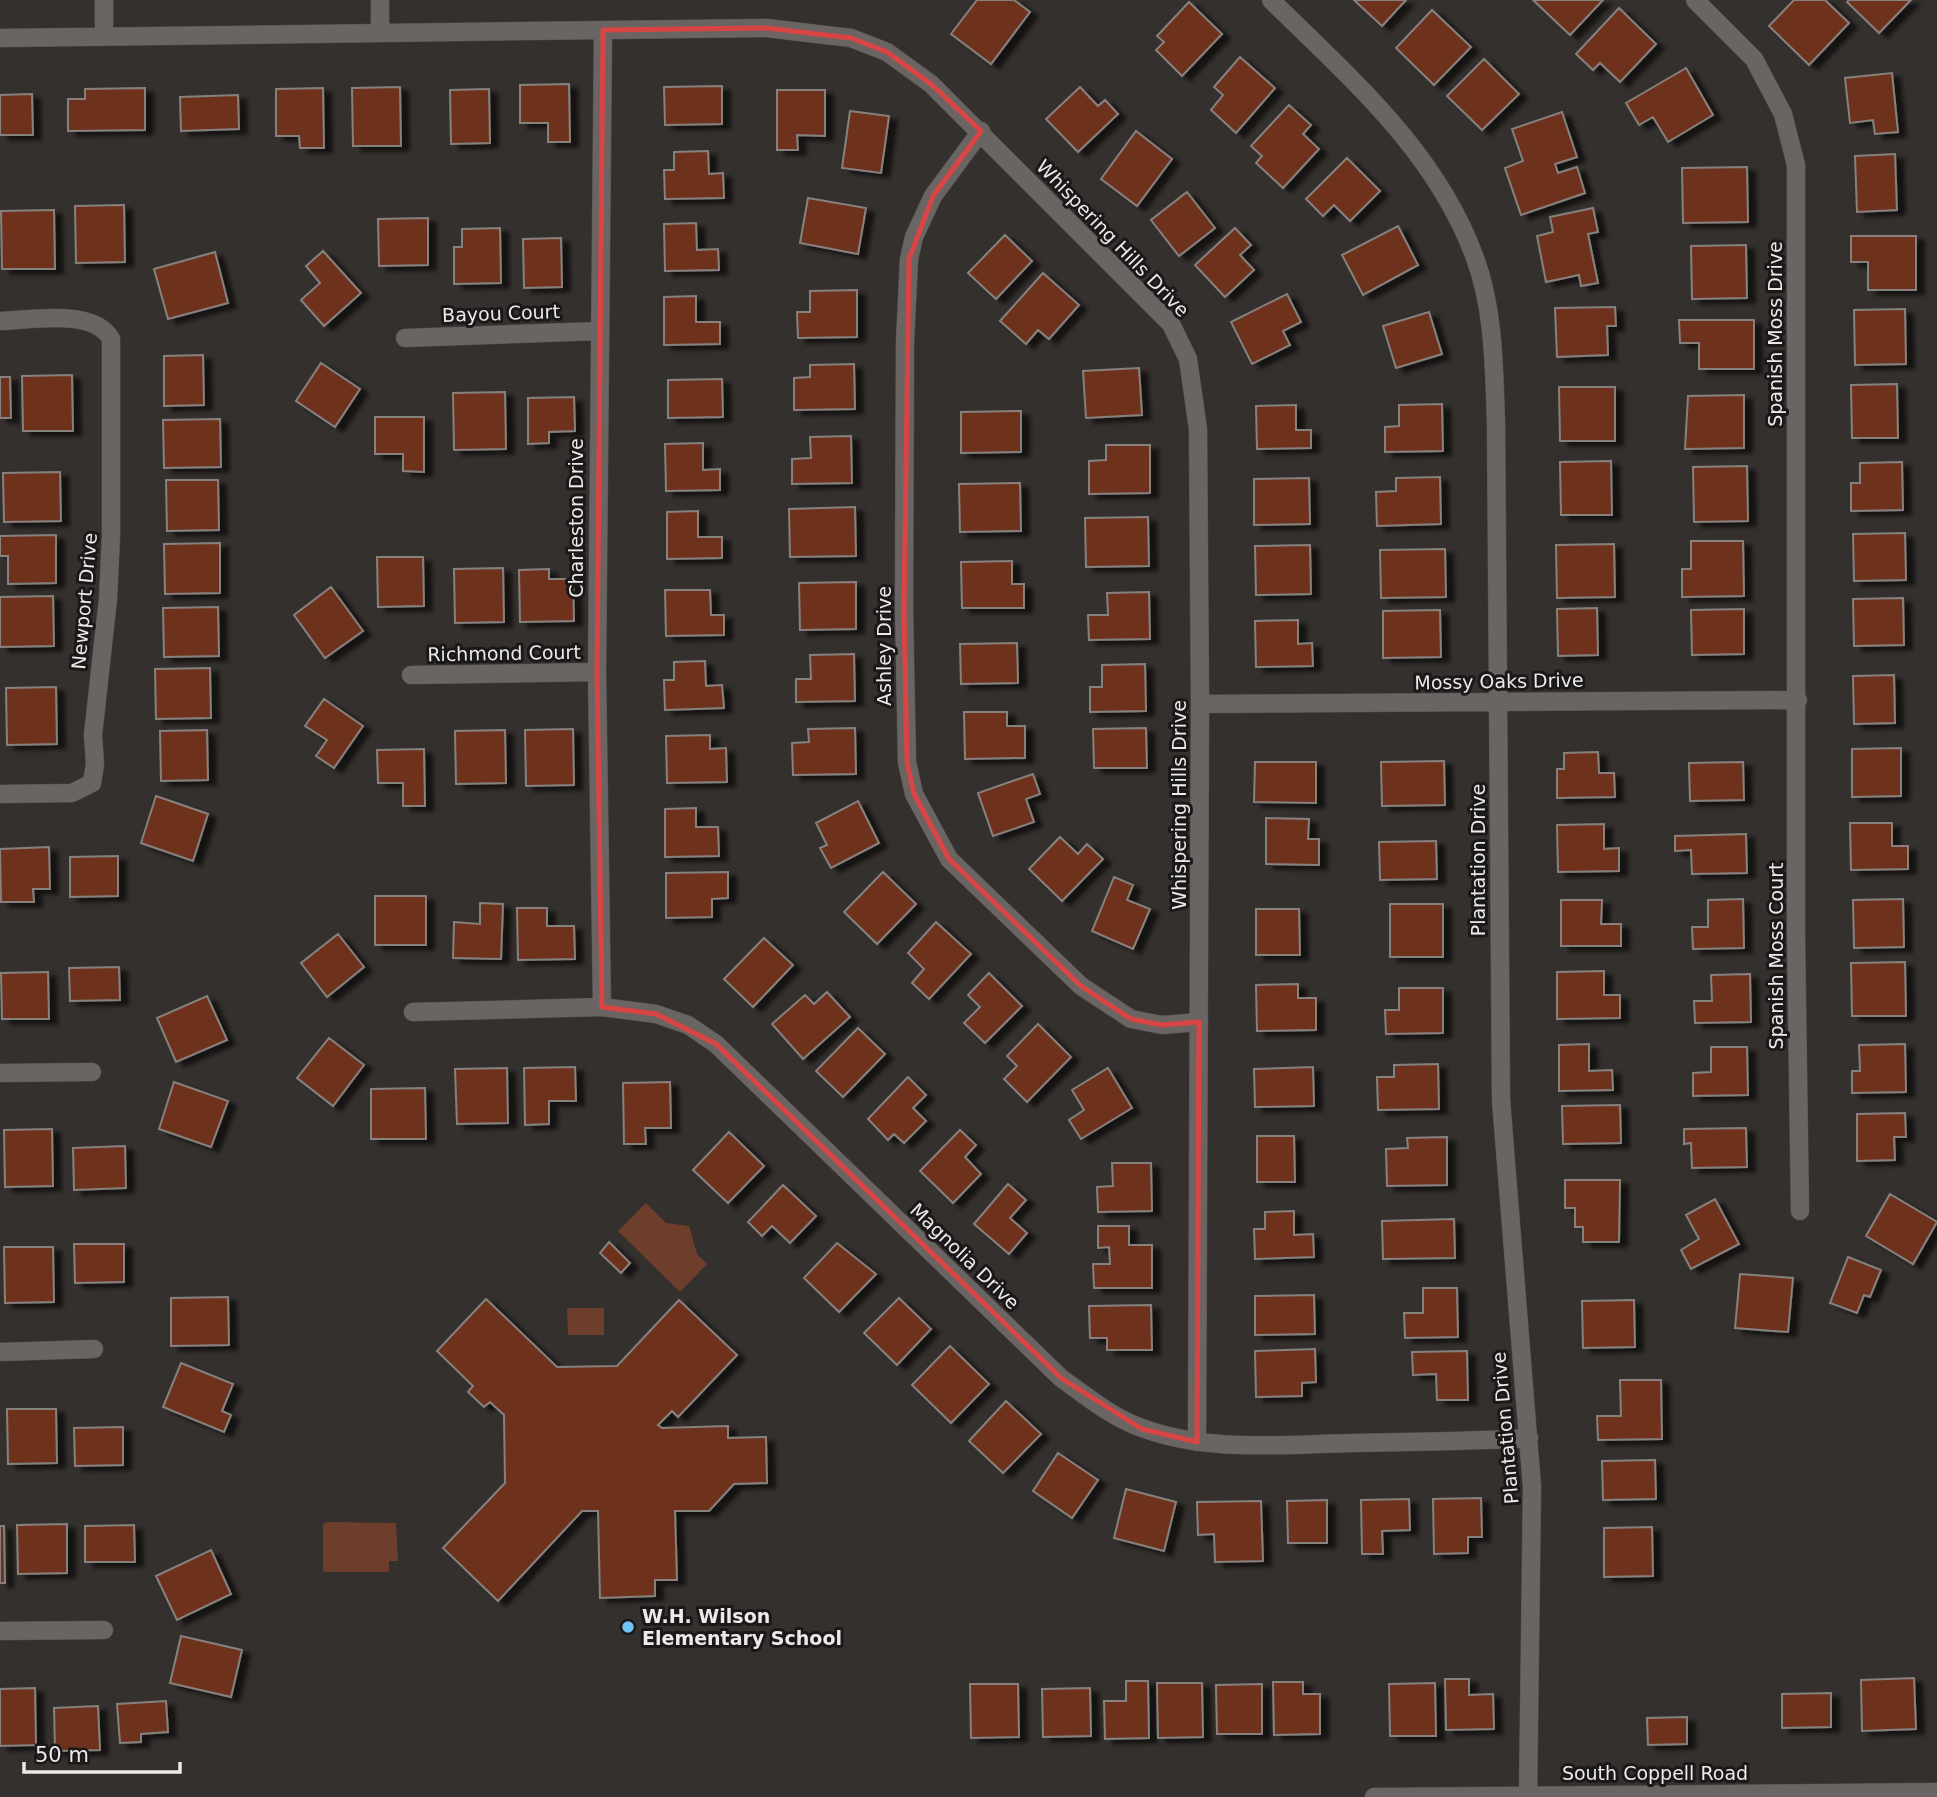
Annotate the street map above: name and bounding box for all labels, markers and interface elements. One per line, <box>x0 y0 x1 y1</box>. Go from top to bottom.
street label: Whispering Hills Drive <box>1032 155 1194 321</box>
street label: Spanish Moss Drive <box>1764 241 1786 427</box>
street label: Bayou Court <box>442 300 560 326</box>
street label: Charleston Drive <box>565 438 587 598</box>
street label: Newport Drive <box>67 532 101 670</box>
street label: Ashley Drive <box>873 586 895 706</box>
street label: Richmond Court <box>427 641 581 665</box>
street label: Mossy Oaks Drive <box>1414 669 1584 693</box>
street label: Whispering Hills Drive <box>1168 700 1190 910</box>
street label: Plantation Drive <box>1467 784 1489 936</box>
street label: Spanish Moss Court <box>1765 862 1787 1050</box>
street label: Magnolia Drive <box>906 1199 1024 1313</box>
street label: Plantation Drive <box>1487 1351 1523 1505</box>
place label: W.H. Wilson Elementary School <box>642 1605 842 1649</box>
marker: W.H. Wilson Elementary School <box>620 1619 636 1635</box>
scale bar <box>24 1730 180 1774</box>
text: 50 m <box>35 1743 89 1767</box>
street label: South Coppell Road <box>1562 1762 1748 1784</box>

